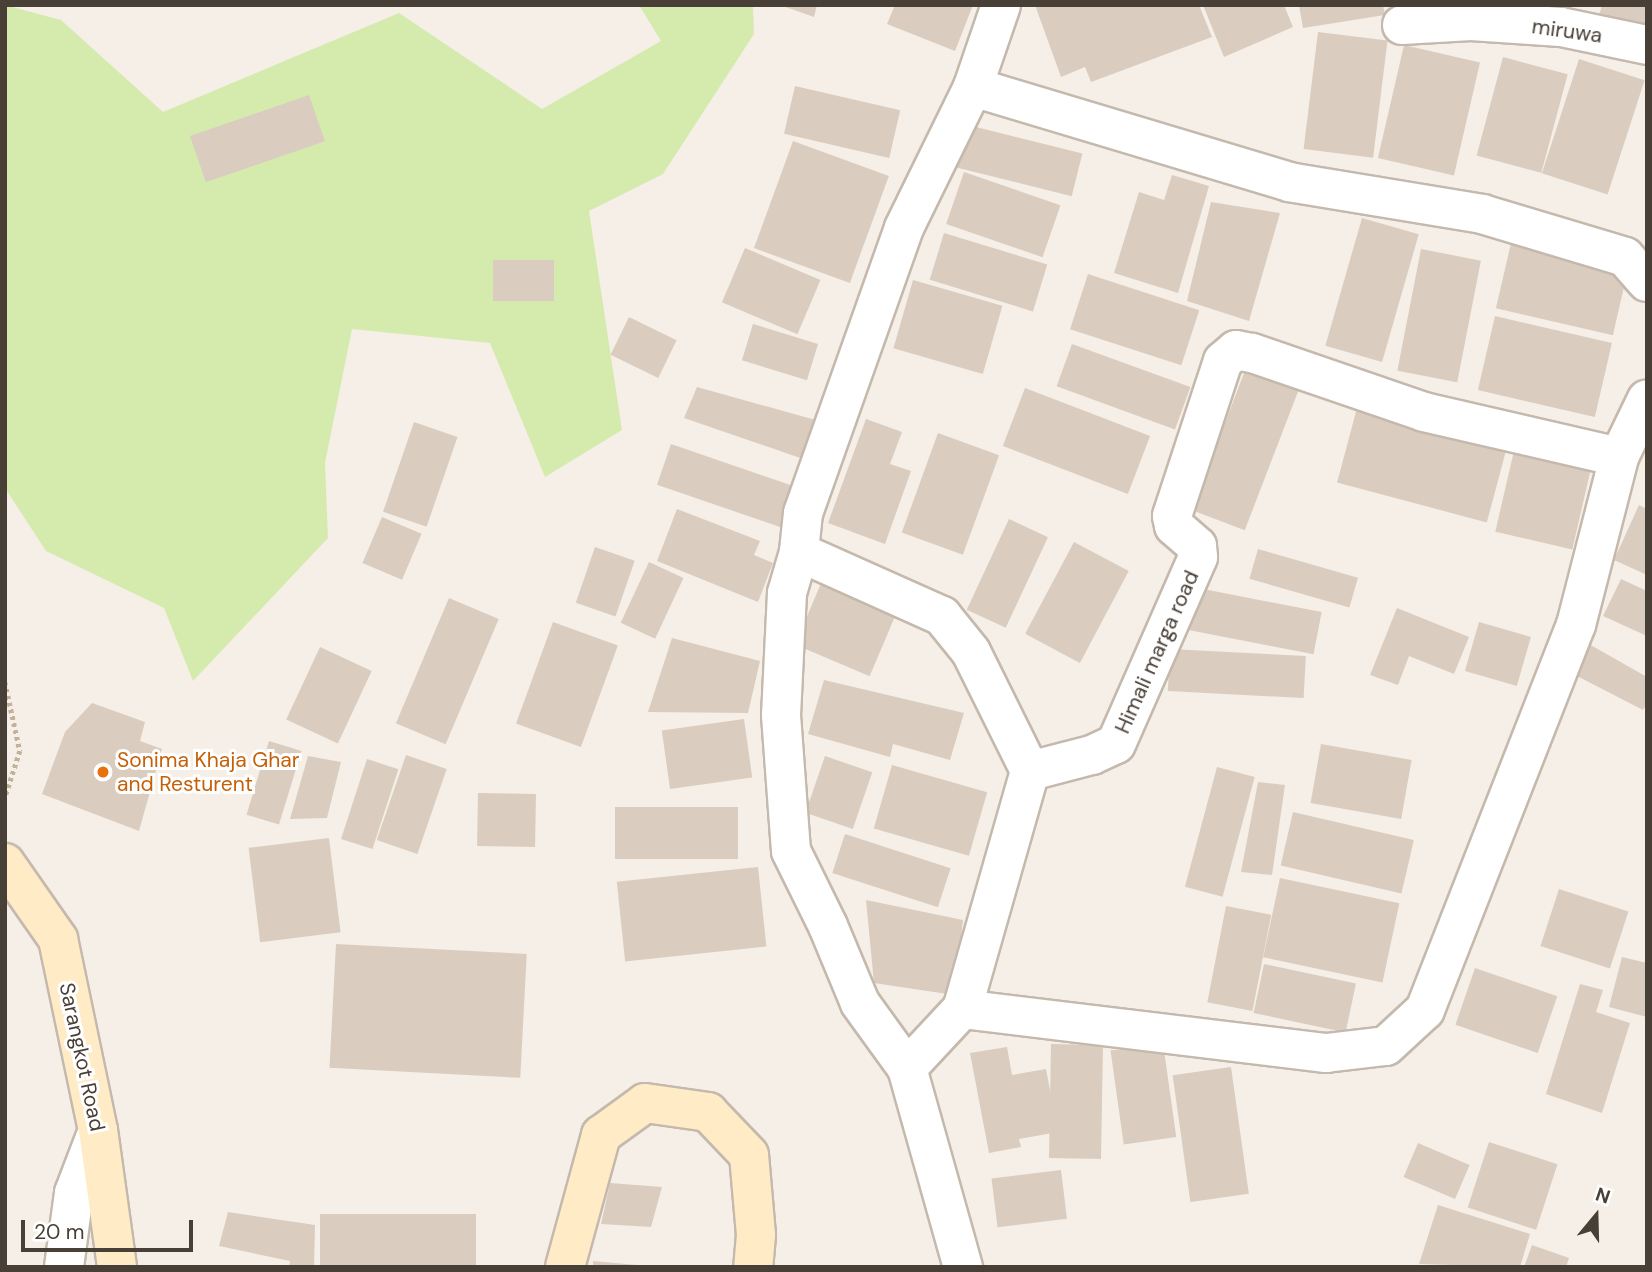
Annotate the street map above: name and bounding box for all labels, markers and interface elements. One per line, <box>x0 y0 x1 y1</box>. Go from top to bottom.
street label: miruwa <box>1530 14 1604 48</box>
street label: Himali marga road <box>1110 567 1204 737</box>
place label: Sonima Khaja Ghar and Resturent <box>117 747 300 797</box>
marker: Sonima Khaja Ghar and Resturent <box>95 764 111 780</box>
street label: Sarangkot Road <box>54 980 110 1134</box>
north arrow <box>1561 1181 1631 1251</box>
text: N <box>1592 1182 1614 1210</box>
scale bar <box>24 1206 196 1250</box>
text: 20 m <box>34 1218 85 1246</box>

